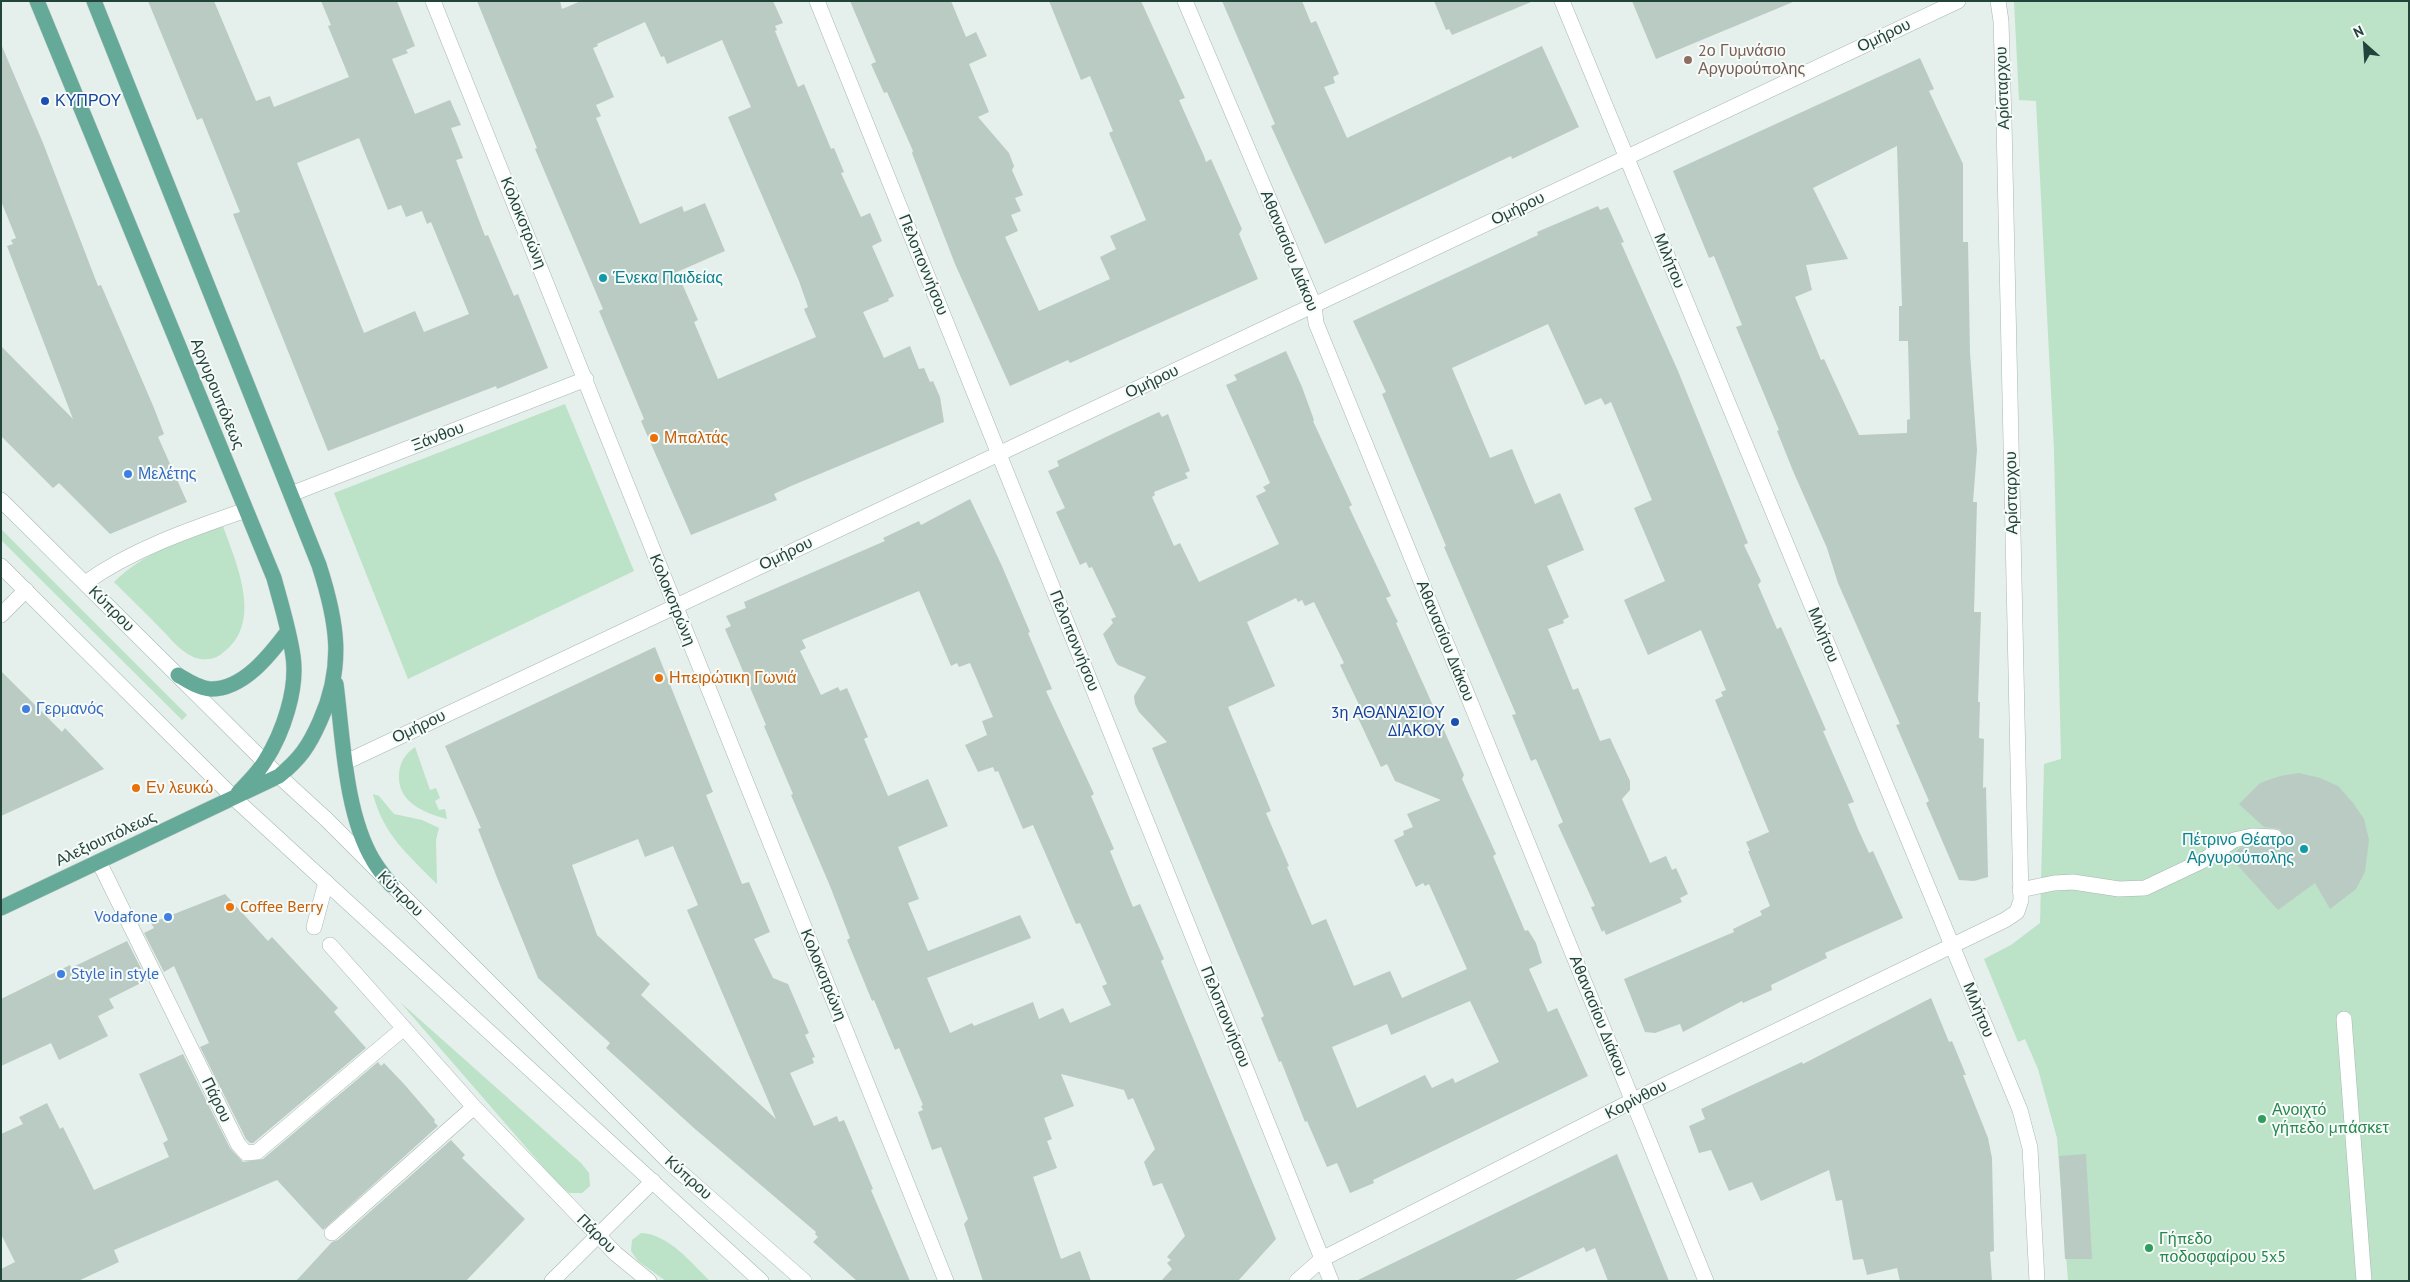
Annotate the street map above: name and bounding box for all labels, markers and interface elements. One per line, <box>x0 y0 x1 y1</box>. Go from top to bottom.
street label: Ομήρου <box>1854 15 1914 57</box>
north arrow <box>2340 20 2390 70</box>
text: N <box>2350 21 2366 42</box>
place label: 2ο Γυμνάσιο Αργυρούπολης <box>1698 41 1805 79</box>
street label: Αρίσταρχου <box>1992 46 2014 130</box>
marker: 2ο Γυμνάσιο Αργυρούπολης <box>1682 54 1694 66</box>
place label: ΚΥΠΡΟΥ <box>55 91 121 111</box>
marker: ΚΥΠΡΟΥ <box>39 95 51 107</box>
street label: Κολοκοτρώνη <box>496 174 550 272</box>
street label: Αθανασίου Διάκου <box>1256 188 1322 314</box>
street label: Ομήρου <box>1488 188 1548 230</box>
street label: Πελοποννήσου <box>894 212 952 318</box>
street label: Μιλήτου <box>1649 231 1689 291</box>
place label: Ένεκα Παιδείας <box>613 268 723 288</box>
marker: Ένεκα Παιδείας <box>597 272 609 284</box>
street label: Αργυρουπόλεως <box>186 336 248 452</box>
street label: Ομήρου <box>1122 361 1182 403</box>
street label: Ξάνθου <box>409 418 467 456</box>
place label: Μπαλτάς <box>664 428 728 448</box>
marker: Μπαλτάς <box>648 432 660 444</box>
street label: Αρίσταρχου <box>2002 451 2022 535</box>
place label: Μελέτης <box>138 464 197 484</box>
marker: Μελέτης <box>122 468 134 480</box>
street label: Ομήρου <box>756 533 816 575</box>
street label: Κολοκοτρώνη <box>645 551 699 649</box>
street label: Αθανασίου Διάκου <box>1412 578 1478 704</box>
street label: Κύπρου <box>84 582 138 636</box>
street label: Πελοποννήσου <box>1045 588 1103 694</box>
street label: Μιλήτου <box>1803 605 1843 665</box>
place label: Ηπειρώτικη Γωνιά <box>669 668 796 688</box>
marker: Ηπειρώτικη Γωνιά <box>653 672 665 684</box>
place label: Γερμανός <box>36 699 104 719</box>
marker: Γερμανός <box>20 703 32 715</box>
place label: 3η ΑΘΑΝΑΣΙΟΥ ΔΙΑΚΟΥ <box>1331 703 1445 741</box>
street label: Ομήρου <box>389 706 449 748</box>
marker: 3η ΑΘΑΝΑΣΙΟΥ ΔΙΑΚΟΥ <box>1449 716 1461 728</box>
place label: Εν λευκώ <box>146 778 213 798</box>
marker: Εν λευκώ <box>130 782 142 794</box>
street label: Αλεξιουπόλεως <box>53 807 159 871</box>
place label: Πέτρινο Θέατρο Αργυρούπολης <box>2182 830 2294 868</box>
marker: Πέτρινο Θέατρο Αργυρούπολης <box>2298 843 2310 855</box>
street label: Κύπρου <box>373 867 427 921</box>
place label: Coffee Berry <box>240 897 323 917</box>
marker: Coffee Berry <box>224 901 236 913</box>
place label: Vodafone <box>94 907 158 927</box>
marker: Vodafone <box>162 911 174 923</box>
street label: Κολοκοτρώνη <box>796 926 850 1024</box>
street label: Αθανασίου Διάκου <box>1565 953 1631 1079</box>
place label: Style in style <box>71 964 159 984</box>
street label: Πελοποννήσου <box>1196 964 1254 1070</box>
marker: Style in style <box>55 968 67 980</box>
street label: Μιλήτου <box>1958 980 1998 1040</box>
street label: Πάρου <box>197 1074 235 1126</box>
street label: Κορίνθου <box>1602 1076 1670 1124</box>
place label: Ανοιχτό γήπεδο μπάσκετ <box>2272 1100 2389 1138</box>
marker: Ανοιχτό γήπεδο μπάσκετ <box>2256 1113 2268 1125</box>
street label: Κύπρου <box>660 1152 716 1204</box>
street label: Πάρου <box>572 1210 620 1258</box>
place label: Γήπεδο ποδοσφαίρου 5x5 <box>2159 1229 2286 1267</box>
marker: Γήπεδο ποδοσφαίρου 5x5 <box>2143 1242 2155 1254</box>

